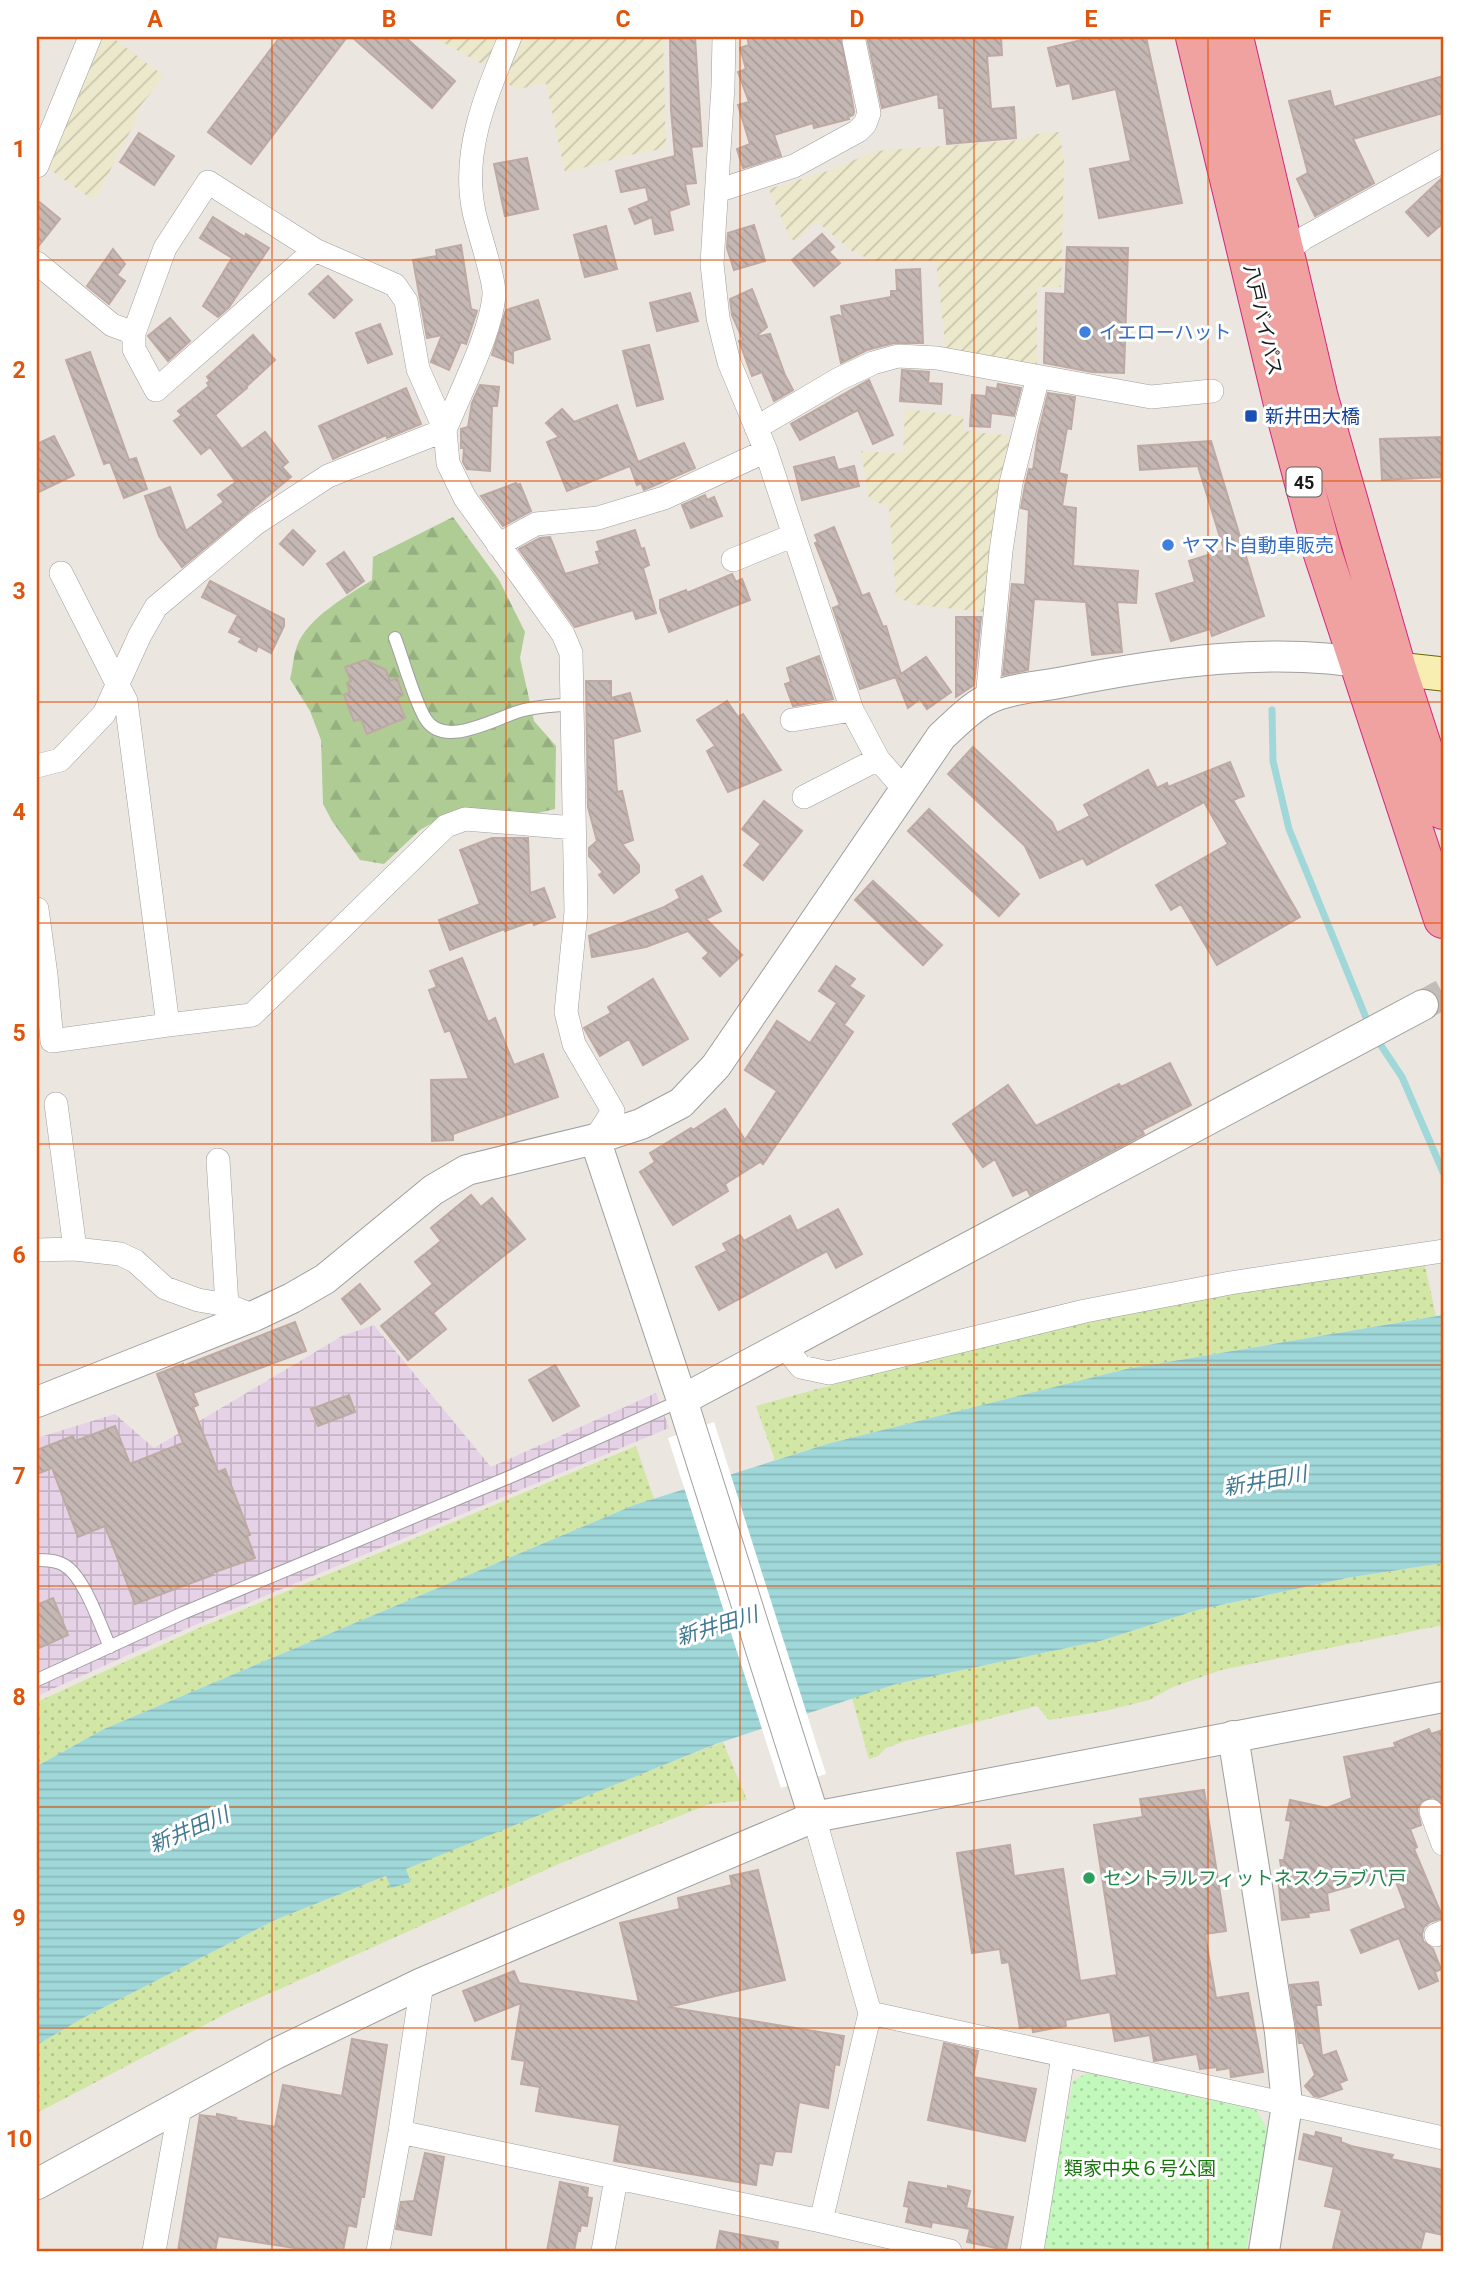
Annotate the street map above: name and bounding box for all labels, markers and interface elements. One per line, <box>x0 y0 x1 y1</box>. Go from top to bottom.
text: A <box>147 6 163 33</box>
text: B <box>382 6 396 33</box>
text: C <box>615 6 631 33</box>
text: D <box>850 6 864 33</box>
text: E <box>1085 6 1098 33</box>
text: F <box>1319 6 1332 33</box>
text: 1 <box>12 136 26 163</box>
street label: 八戸バイパス <box>1239 262 1287 378</box>
place label: イエローハット <box>1099 321 1231 344</box>
marker: イエローハット <box>1077 324 1093 340</box>
text: 2 <box>12 357 26 384</box>
place label: 新井田大橋 <box>1265 405 1360 428</box>
marker: 新井田大橋 <box>1243 408 1259 424</box>
road number: 45 <box>1286 468 1322 496</box>
place label: ヤマト自動車販売 <box>1182 534 1334 557</box>
marker: ヤマト自動車販売 <box>1160 537 1176 553</box>
text: 3 <box>12 578 26 605</box>
text: 4 <box>12 799 26 826</box>
text: 5 <box>12 1020 26 1047</box>
text: 6 <box>12 1242 26 1269</box>
water label: 新井田川 <box>1222 1462 1310 1500</box>
text: 7 <box>12 1463 26 1490</box>
water label: 新井田川 <box>673 1602 763 1650</box>
text: 8 <box>12 1684 26 1711</box>
water label: 新井田川 <box>146 1802 234 1857</box>
place label: セントラルフィットネスクラブ八戸 <box>1103 1867 1407 1890</box>
marker: セントラルフィットネスクラブ八戸 <box>1081 1870 1097 1886</box>
text: 9 <box>12 1905 26 1932</box>
text: 10 <box>6 2126 32 2153</box>
park label: 類家中央６号公園 <box>1064 2157 1216 2180</box>

